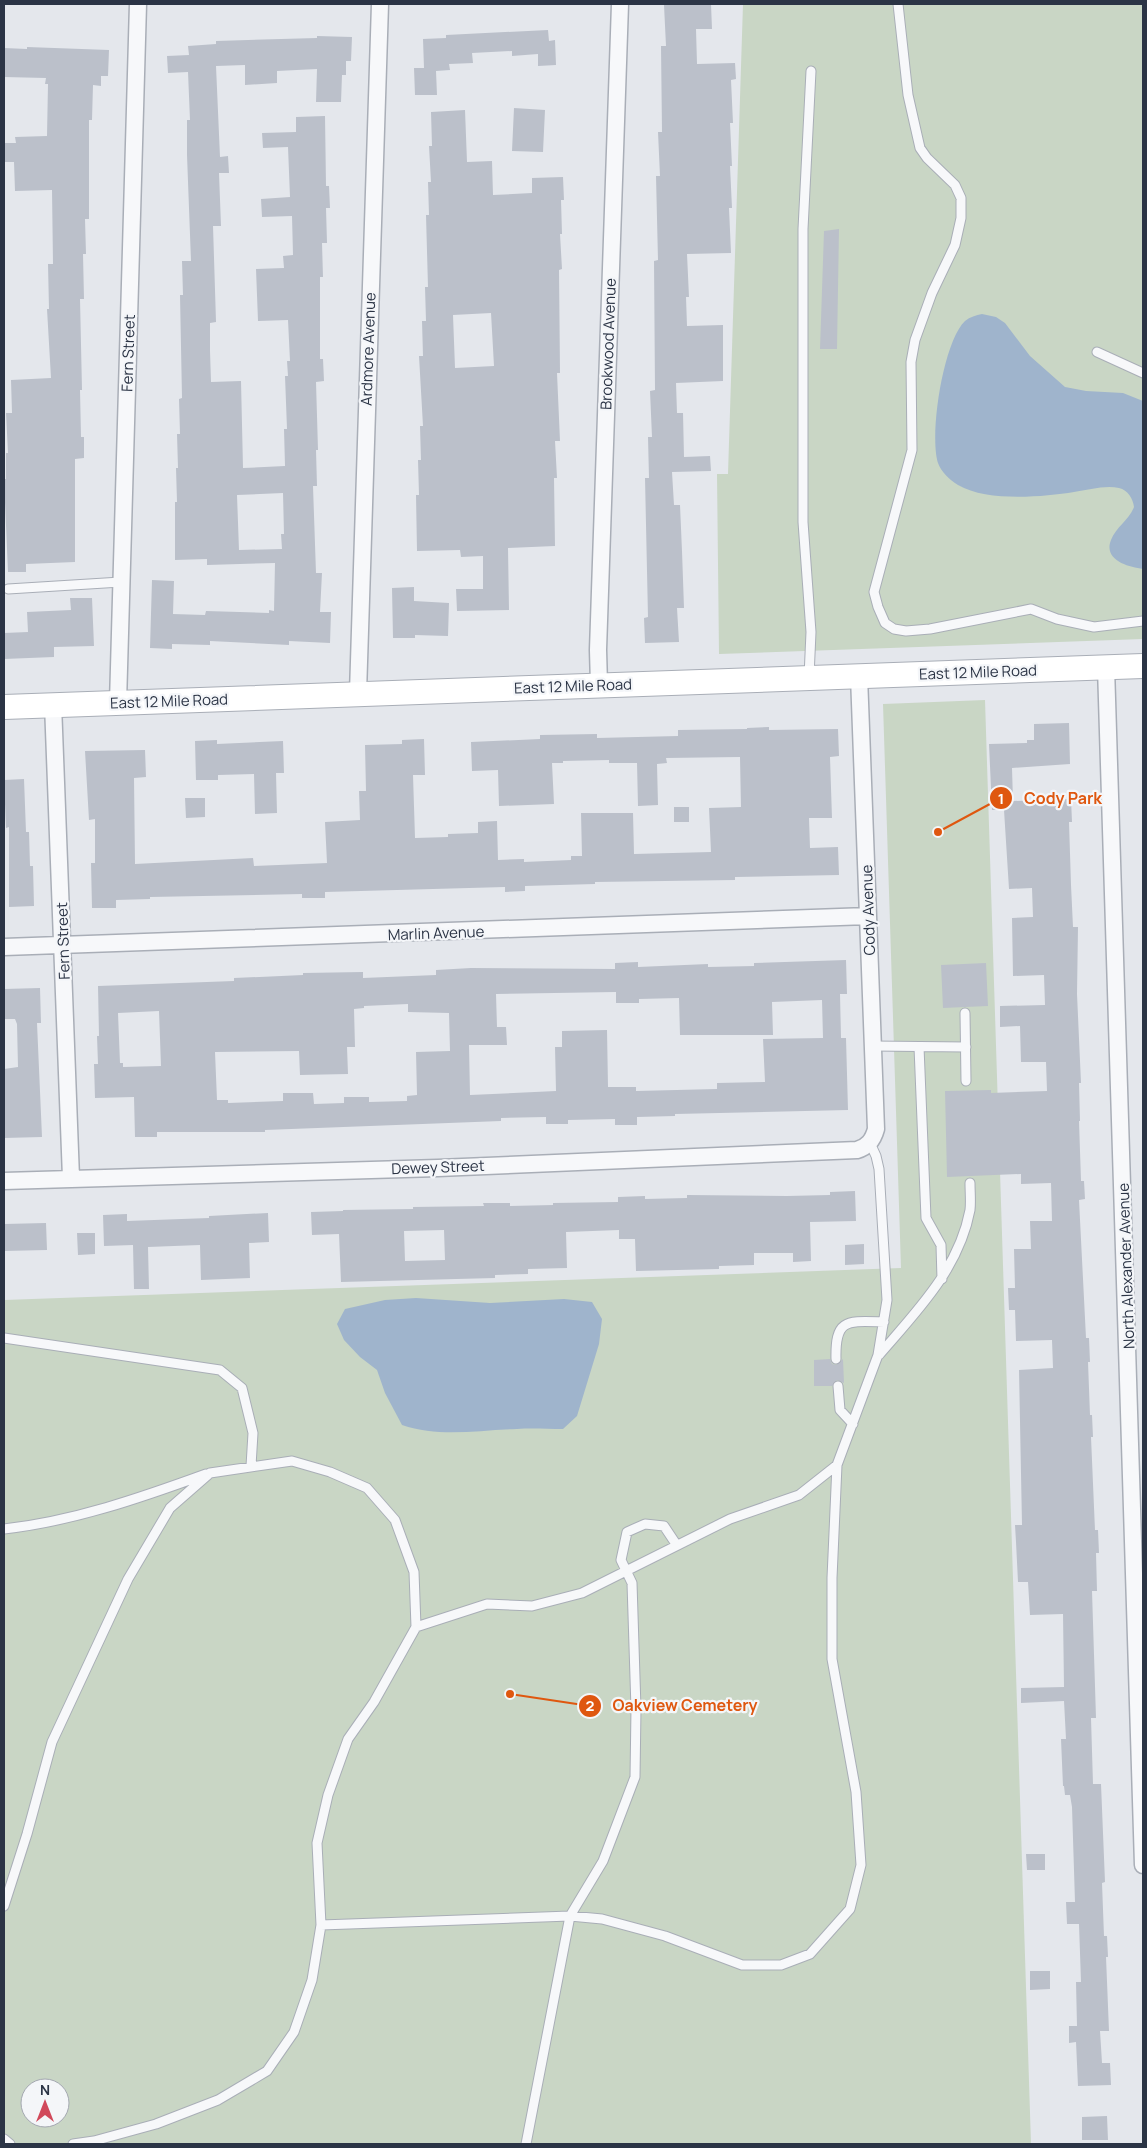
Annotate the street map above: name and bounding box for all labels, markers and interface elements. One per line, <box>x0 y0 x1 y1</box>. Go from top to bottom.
street label: Brookwood Avenue <box>595 278 621 410</box>
street label: Ardmore Avenue <box>356 292 380 406</box>
street label: Fern Street <box>116 314 140 392</box>
street label: East 12 Mile Road <box>919 659 1037 685</box>
street label: East 12 Mile Road <box>514 673 632 699</box>
street label: East 12 Mile Road <box>110 688 228 714</box>
callout: Cody Park <box>989 783 1112 814</box>
text: Cody Park <box>1024 787 1102 809</box>
text: 1 <box>998 788 1004 809</box>
street label: Cody Avenue <box>856 864 880 956</box>
street label: Fern Street <box>51 902 75 980</box>
street label: Marlin Avenue <box>387 921 485 945</box>
street label: Dewey Street <box>391 1155 485 1179</box>
street label: North Alexander Avenue <box>1113 1182 1139 1349</box>
callout: Oakview Cemetery <box>578 1690 768 1721</box>
text: Oakview Cemetery <box>613 1694 757 1716</box>
text: 2 <box>586 1695 595 1716</box>
north arrow <box>20 2078 70 2128</box>
text: N <box>40 2080 50 2099</box>

